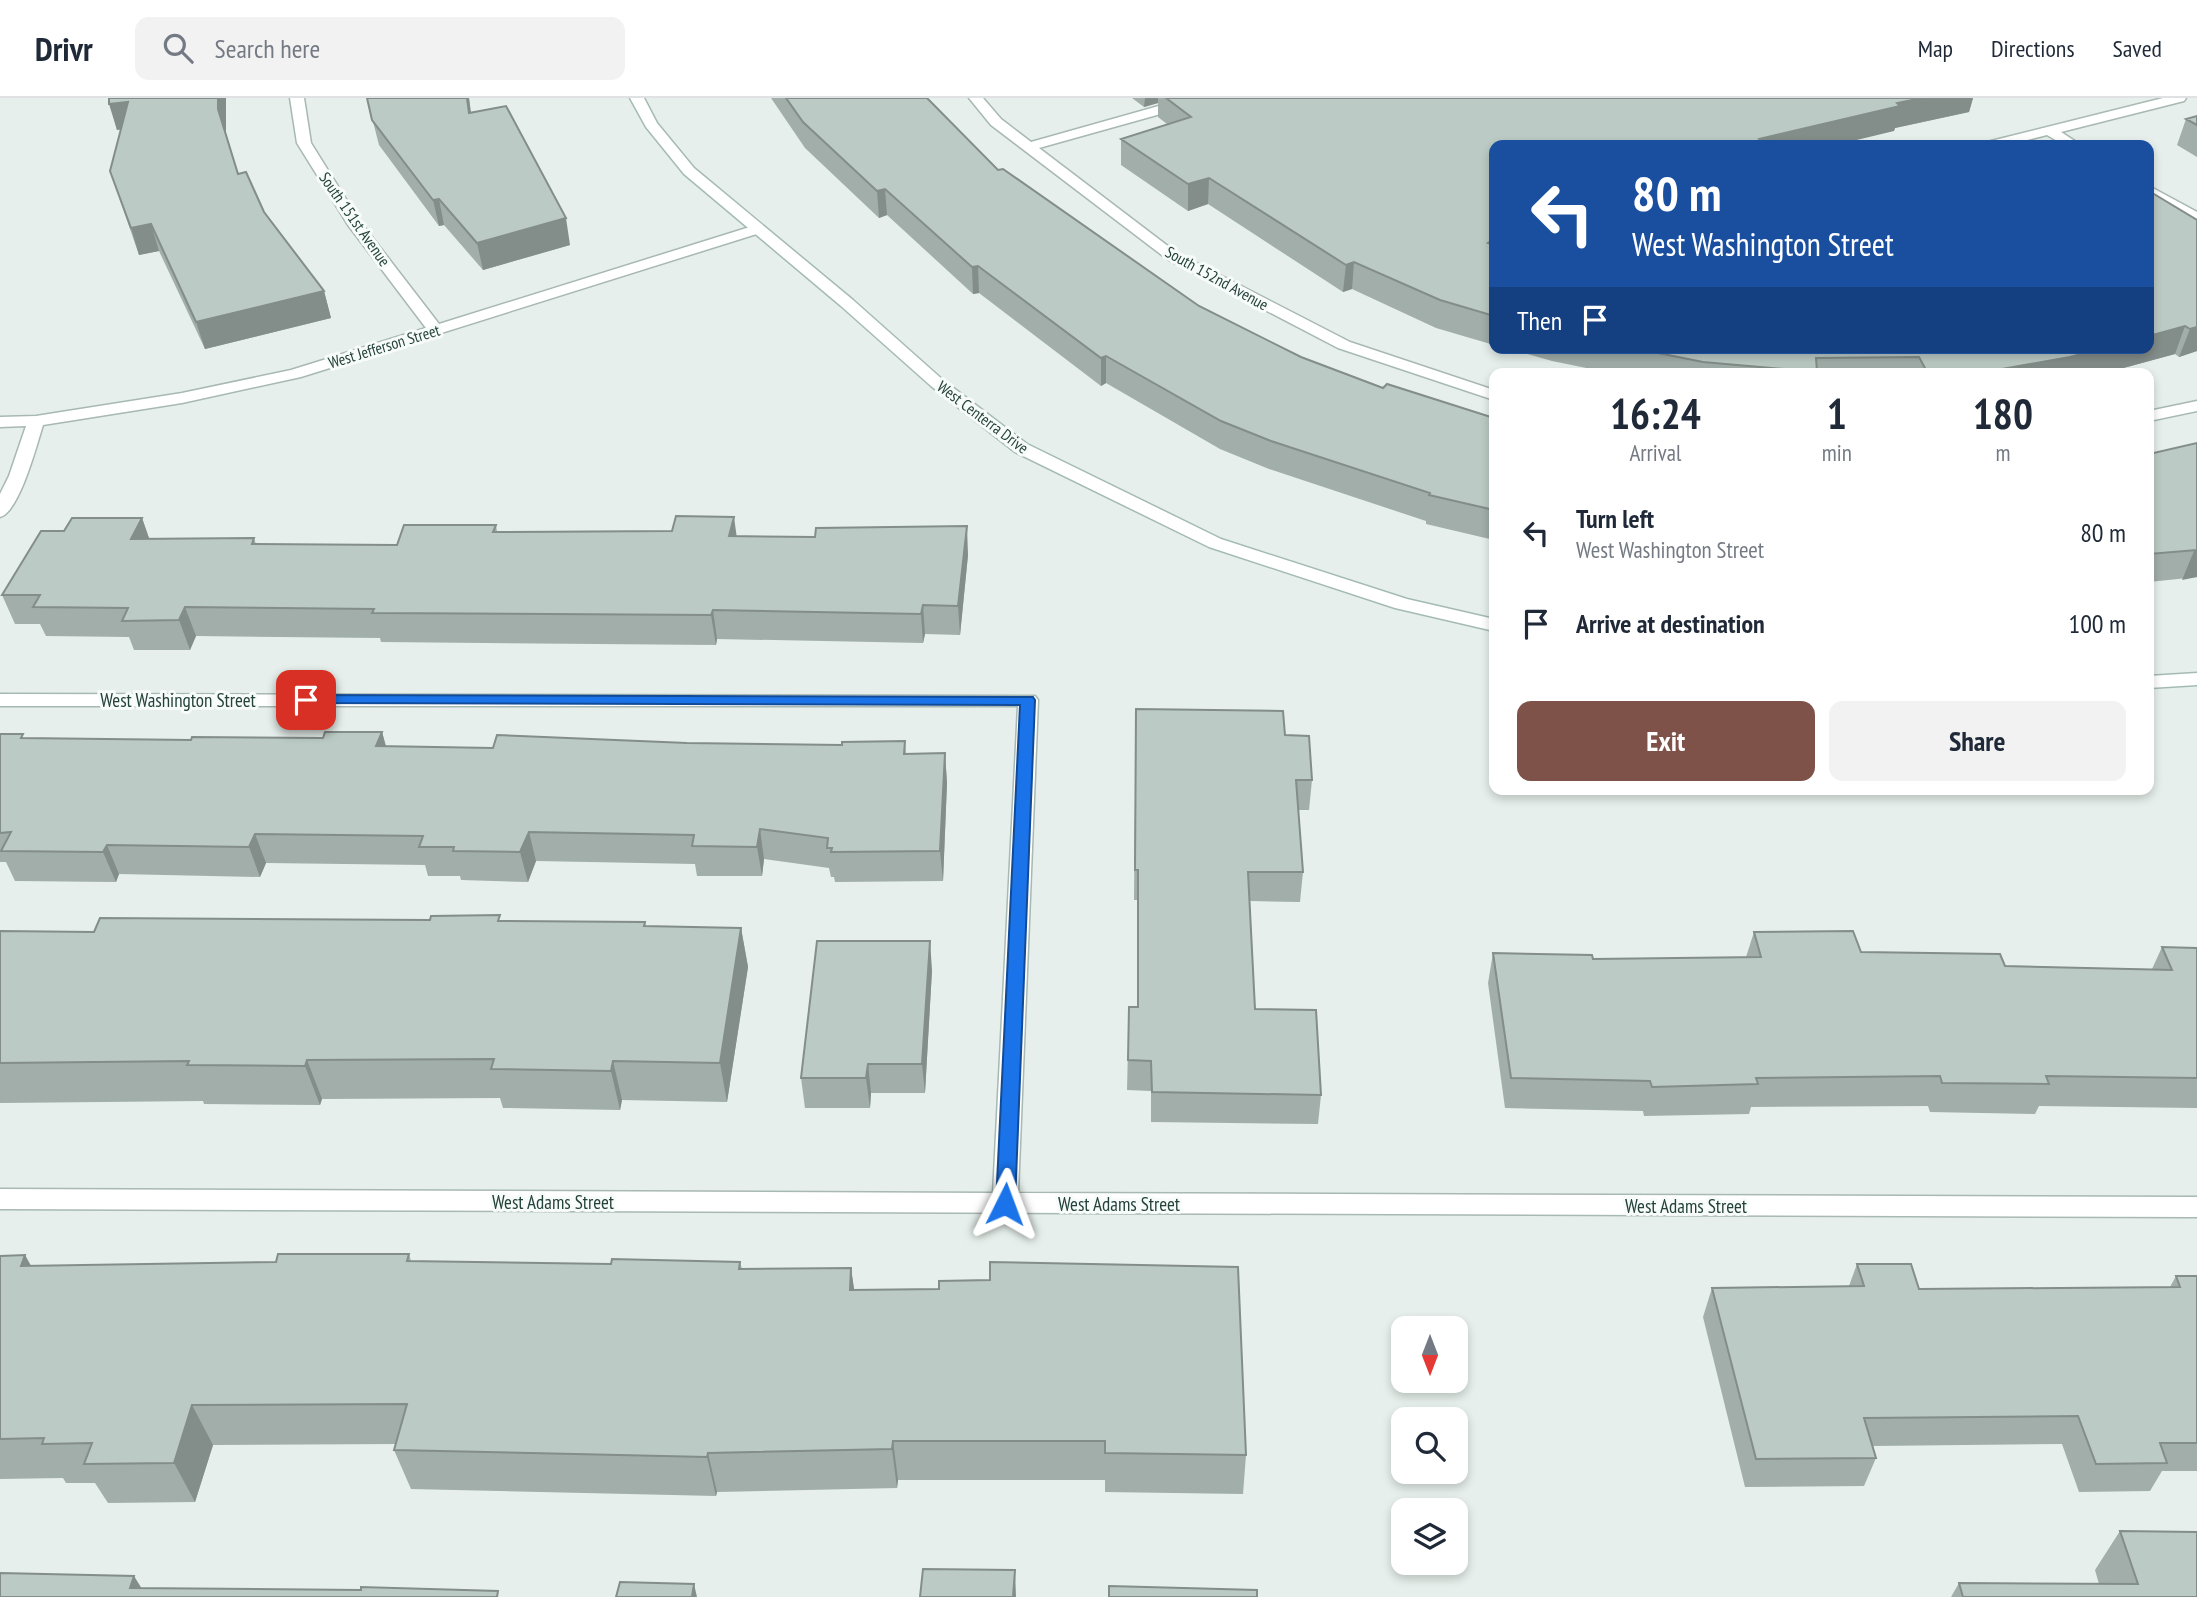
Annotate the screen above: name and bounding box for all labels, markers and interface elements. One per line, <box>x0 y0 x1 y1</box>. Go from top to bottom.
search box <box>135 17 625 80</box>
text: Drivr <box>35 27 93 70</box>
icon: search <box>159 29 197 67</box>
text: Search here <box>215 32 320 65</box>
text: Map <box>1918 33 1953 64</box>
text: Directions <box>1991 33 2075 64</box>
text: Saved <box>2113 33 2162 64</box>
text: 80 m <box>1632 161 1721 225</box>
street label: South 151st Avenue <box>315 168 395 270</box>
icon: left <box>1517 168 1608 259</box>
text: West Washington Street <box>1632 223 1894 265</box>
street label: South 152nd Avenue <box>1162 241 1272 315</box>
icon: arrive <box>1576 301 1614 339</box>
text: Then <box>1517 304 1562 337</box>
street label: West Jefferson Street <box>326 319 443 372</box>
street label: West Centerra Drive <box>933 376 1033 458</box>
text: 16:24 <box>1610 386 1701 441</box>
text: 1 <box>1827 386 1847 441</box>
text: 180 <box>1973 386 2033 441</box>
text: Arrival <box>1629 438 1681 467</box>
text: min <box>1822 438 1852 467</box>
text: m <box>1995 438 2010 467</box>
text: Turn left <box>1576 502 1654 535</box>
icon: left <box>1517 514 1555 552</box>
text: 80 m <box>2080 516 2126 549</box>
text: West Washington Street <box>1576 535 1764 564</box>
icon: arrive <box>1517 605 1555 643</box>
text: Arrive at destination <box>1576 607 1765 640</box>
text: 100 m <box>2068 607 2126 640</box>
pin <box>276 670 336 730</box>
icon: arrive <box>287 681 325 719</box>
street label: West Washington Street <box>100 688 256 712</box>
button: Exit <box>1517 701 1815 781</box>
button: Share <box>1829 701 2126 781</box>
position arrow <box>968 1167 1042 1241</box>
street label: West Adams Street <box>492 1190 615 1214</box>
street label: West Adams Street <box>1058 1192 1181 1216</box>
street label: West Adams Street <box>1625 1194 1748 1218</box>
north arrow <box>1391 1316 1468 1393</box>
map controls <box>1391 1316 1468 1575</box>
button: search <box>1391 1407 1468 1484</box>
button: layers <box>1391 1498 1468 1575</box>

